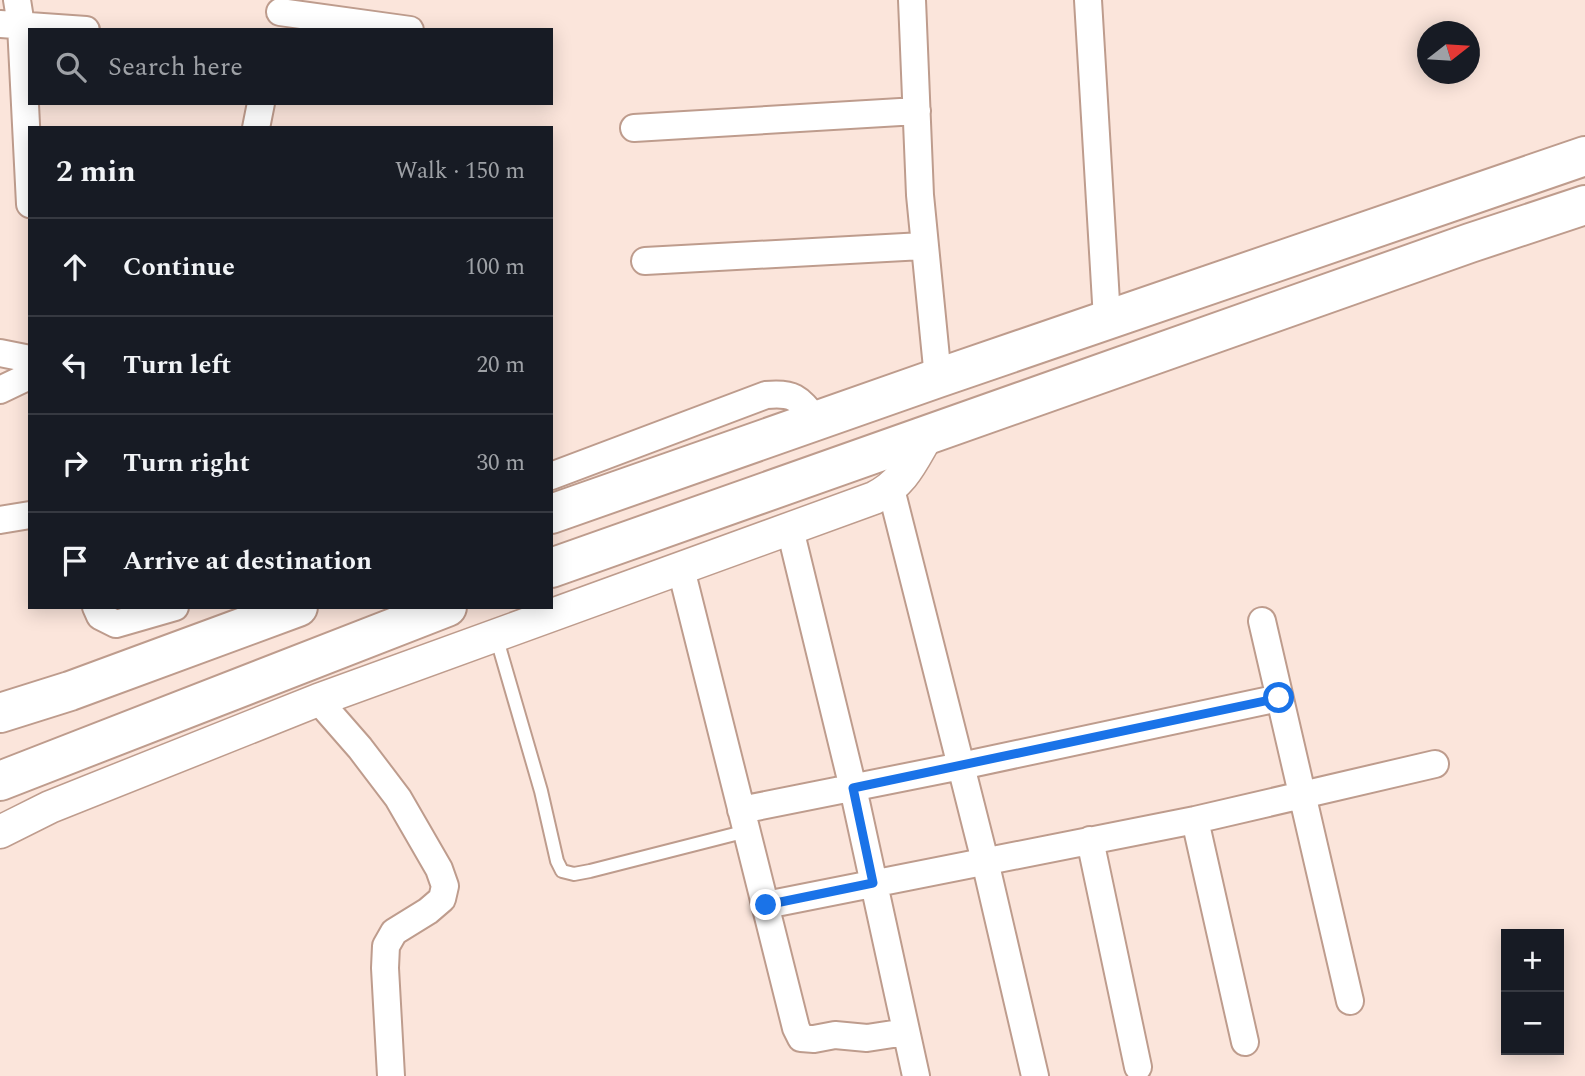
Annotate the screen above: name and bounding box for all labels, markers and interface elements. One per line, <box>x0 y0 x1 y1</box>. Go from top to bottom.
north arrow <box>1417 21 1480 84</box>
search box <box>28 28 553 105</box>
text: Search here <box>108 47 243 87</box>
icon: search <box>52 48 90 86</box>
text: 2 min <box>56 149 136 195</box>
text: Walk · 150 m <box>395 154 525 189</box>
text: Continue <box>123 247 235 287</box>
icon: ahead <box>56 248 94 286</box>
text: 100 m <box>465 250 525 285</box>
text: Turn left <box>123 345 231 385</box>
icon: left <box>56 346 94 384</box>
text: 20 m <box>476 348 525 383</box>
text: Turn right <box>123 443 250 483</box>
icon: right <box>56 444 94 482</box>
text: 30 m <box>476 446 525 481</box>
text: Arrive at destination <box>123 541 372 581</box>
icon: arrive <box>56 542 94 580</box>
route start <box>1263 682 1294 713</box>
route end <box>750 889 781 920</box>
map controls <box>1501 929 1564 1055</box>
button: + <box>1501 929 1564 992</box>
button: − <box>1501 992 1564 1055</box>

